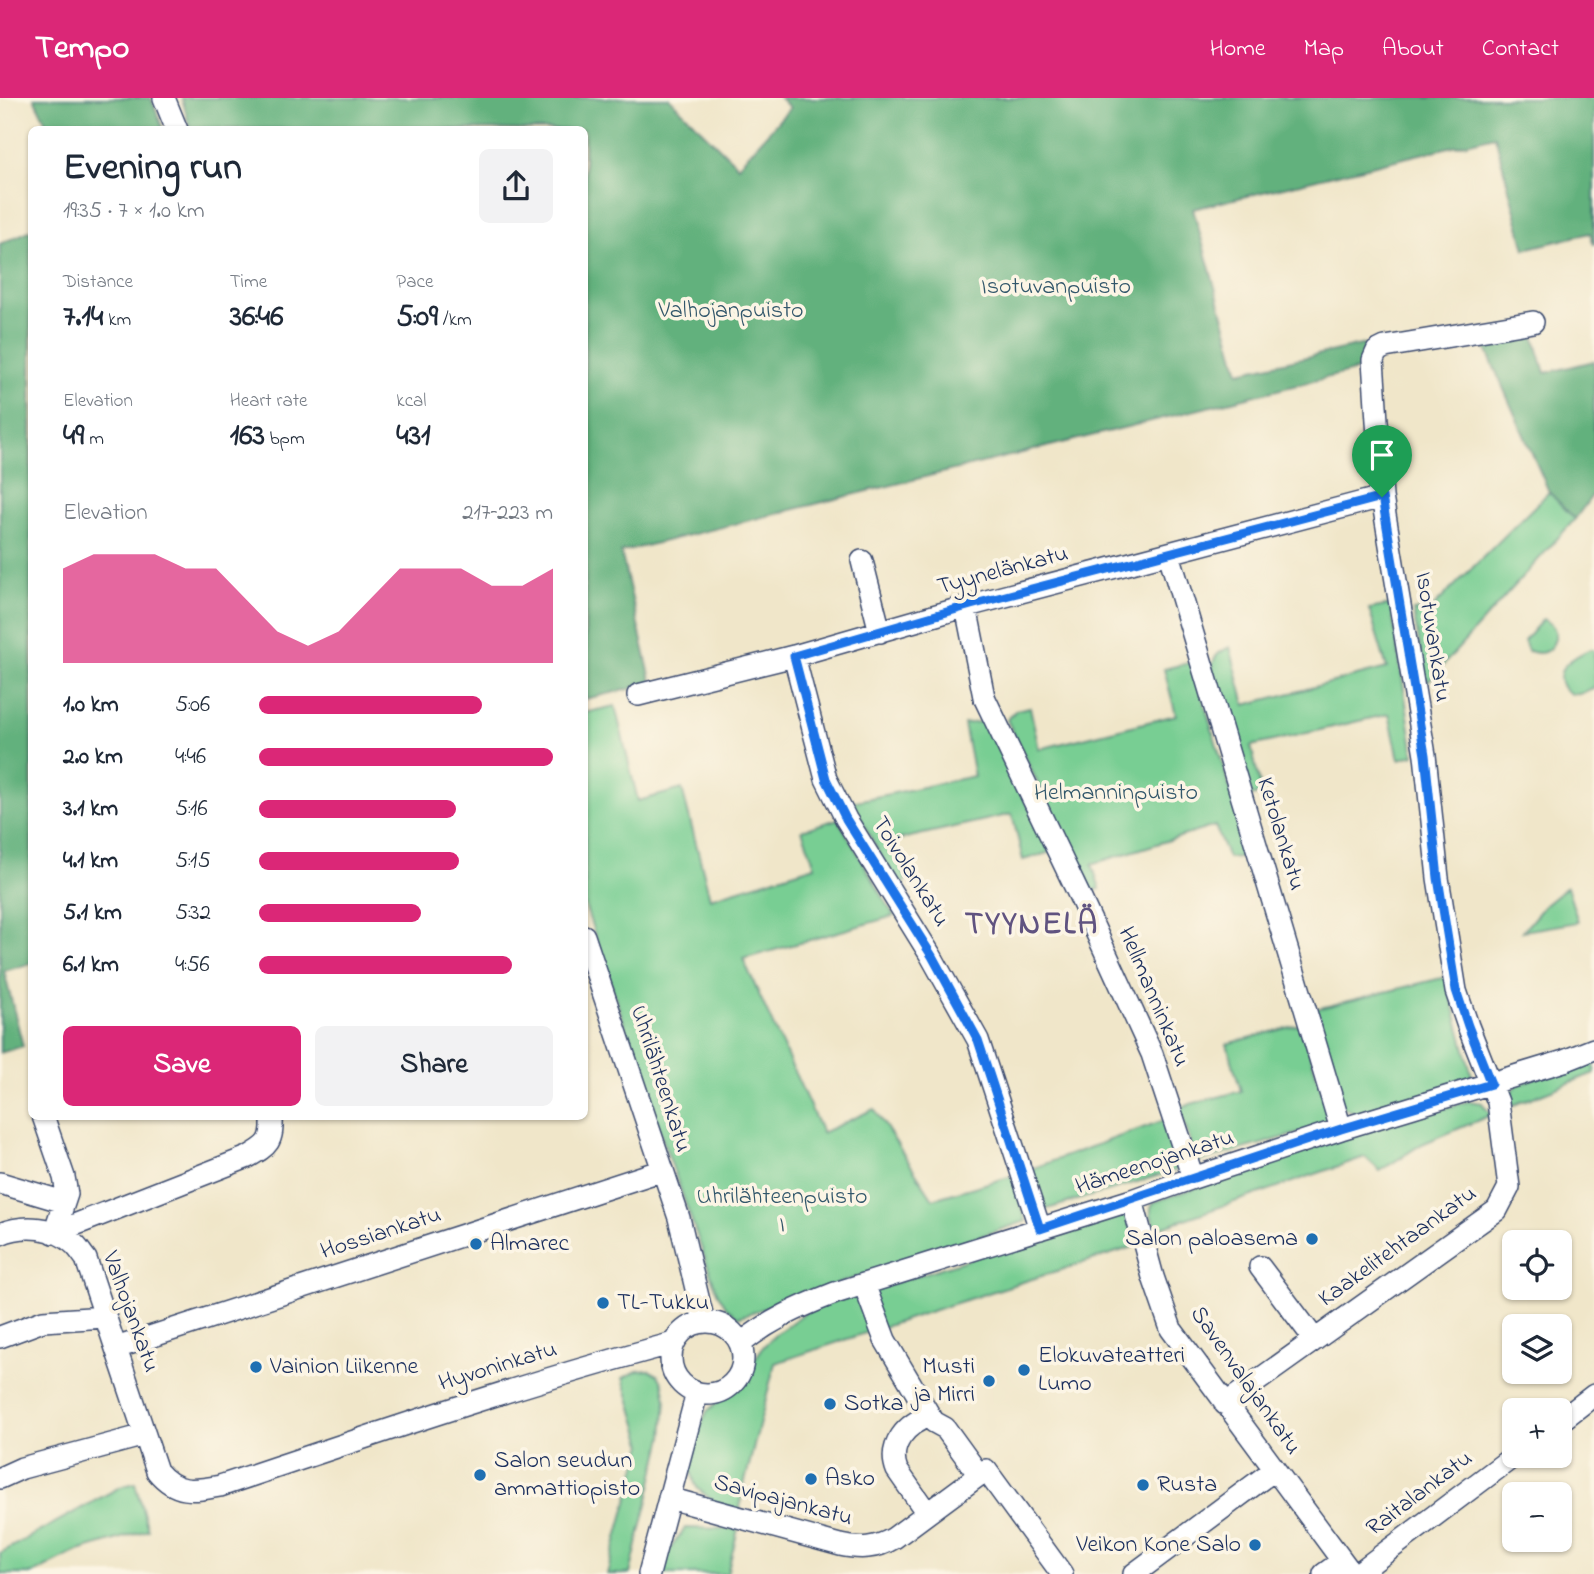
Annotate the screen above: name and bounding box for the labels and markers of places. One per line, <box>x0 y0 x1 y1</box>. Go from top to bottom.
pin <box>1352 425 1412 497</box>
place label: Salon paloasema <box>1125 1222 1298 1257</box>
place label: Almarec <box>490 1227 570 1262</box>
marker: Salon paloasema <box>1304 1231 1320 1247</box>
marker: Almarec <box>468 1236 484 1252</box>
place label: TL-Tukku <box>617 1286 709 1321</box>
marker: TL-Tukku <box>595 1295 611 1311</box>
place label: Elokuvateatteri Lumo <box>1038 1339 1185 1402</box>
place label: Vainion Liikenne <box>269 1350 418 1385</box>
place label: Musti ja Mirri <box>910 1350 975 1413</box>
marker: Vainion Liikenne <box>248 1359 264 1375</box>
marker: Elokuvateatteri Lumo <box>1016 1362 1032 1378</box>
marker: Musti ja Mirri <box>981 1373 997 1389</box>
place label: Sotka <box>844 1387 903 1422</box>
marker: Sotka <box>822 1396 838 1412</box>
place label: Salon seudun ammattiopisto <box>494 1444 640 1507</box>
place label: Asko <box>825 1462 875 1497</box>
marker: Salon seudun ammattiopisto <box>472 1467 488 1483</box>
place label: Rusta <box>1157 1468 1217 1503</box>
marker: Asko <box>803 1471 819 1487</box>
marker: Rusta <box>1135 1477 1151 1493</box>
place label: Veikon Kone Salo <box>1075 1528 1241 1563</box>
marker: Veikon Kone Salo <box>1247 1537 1263 1553</box>

